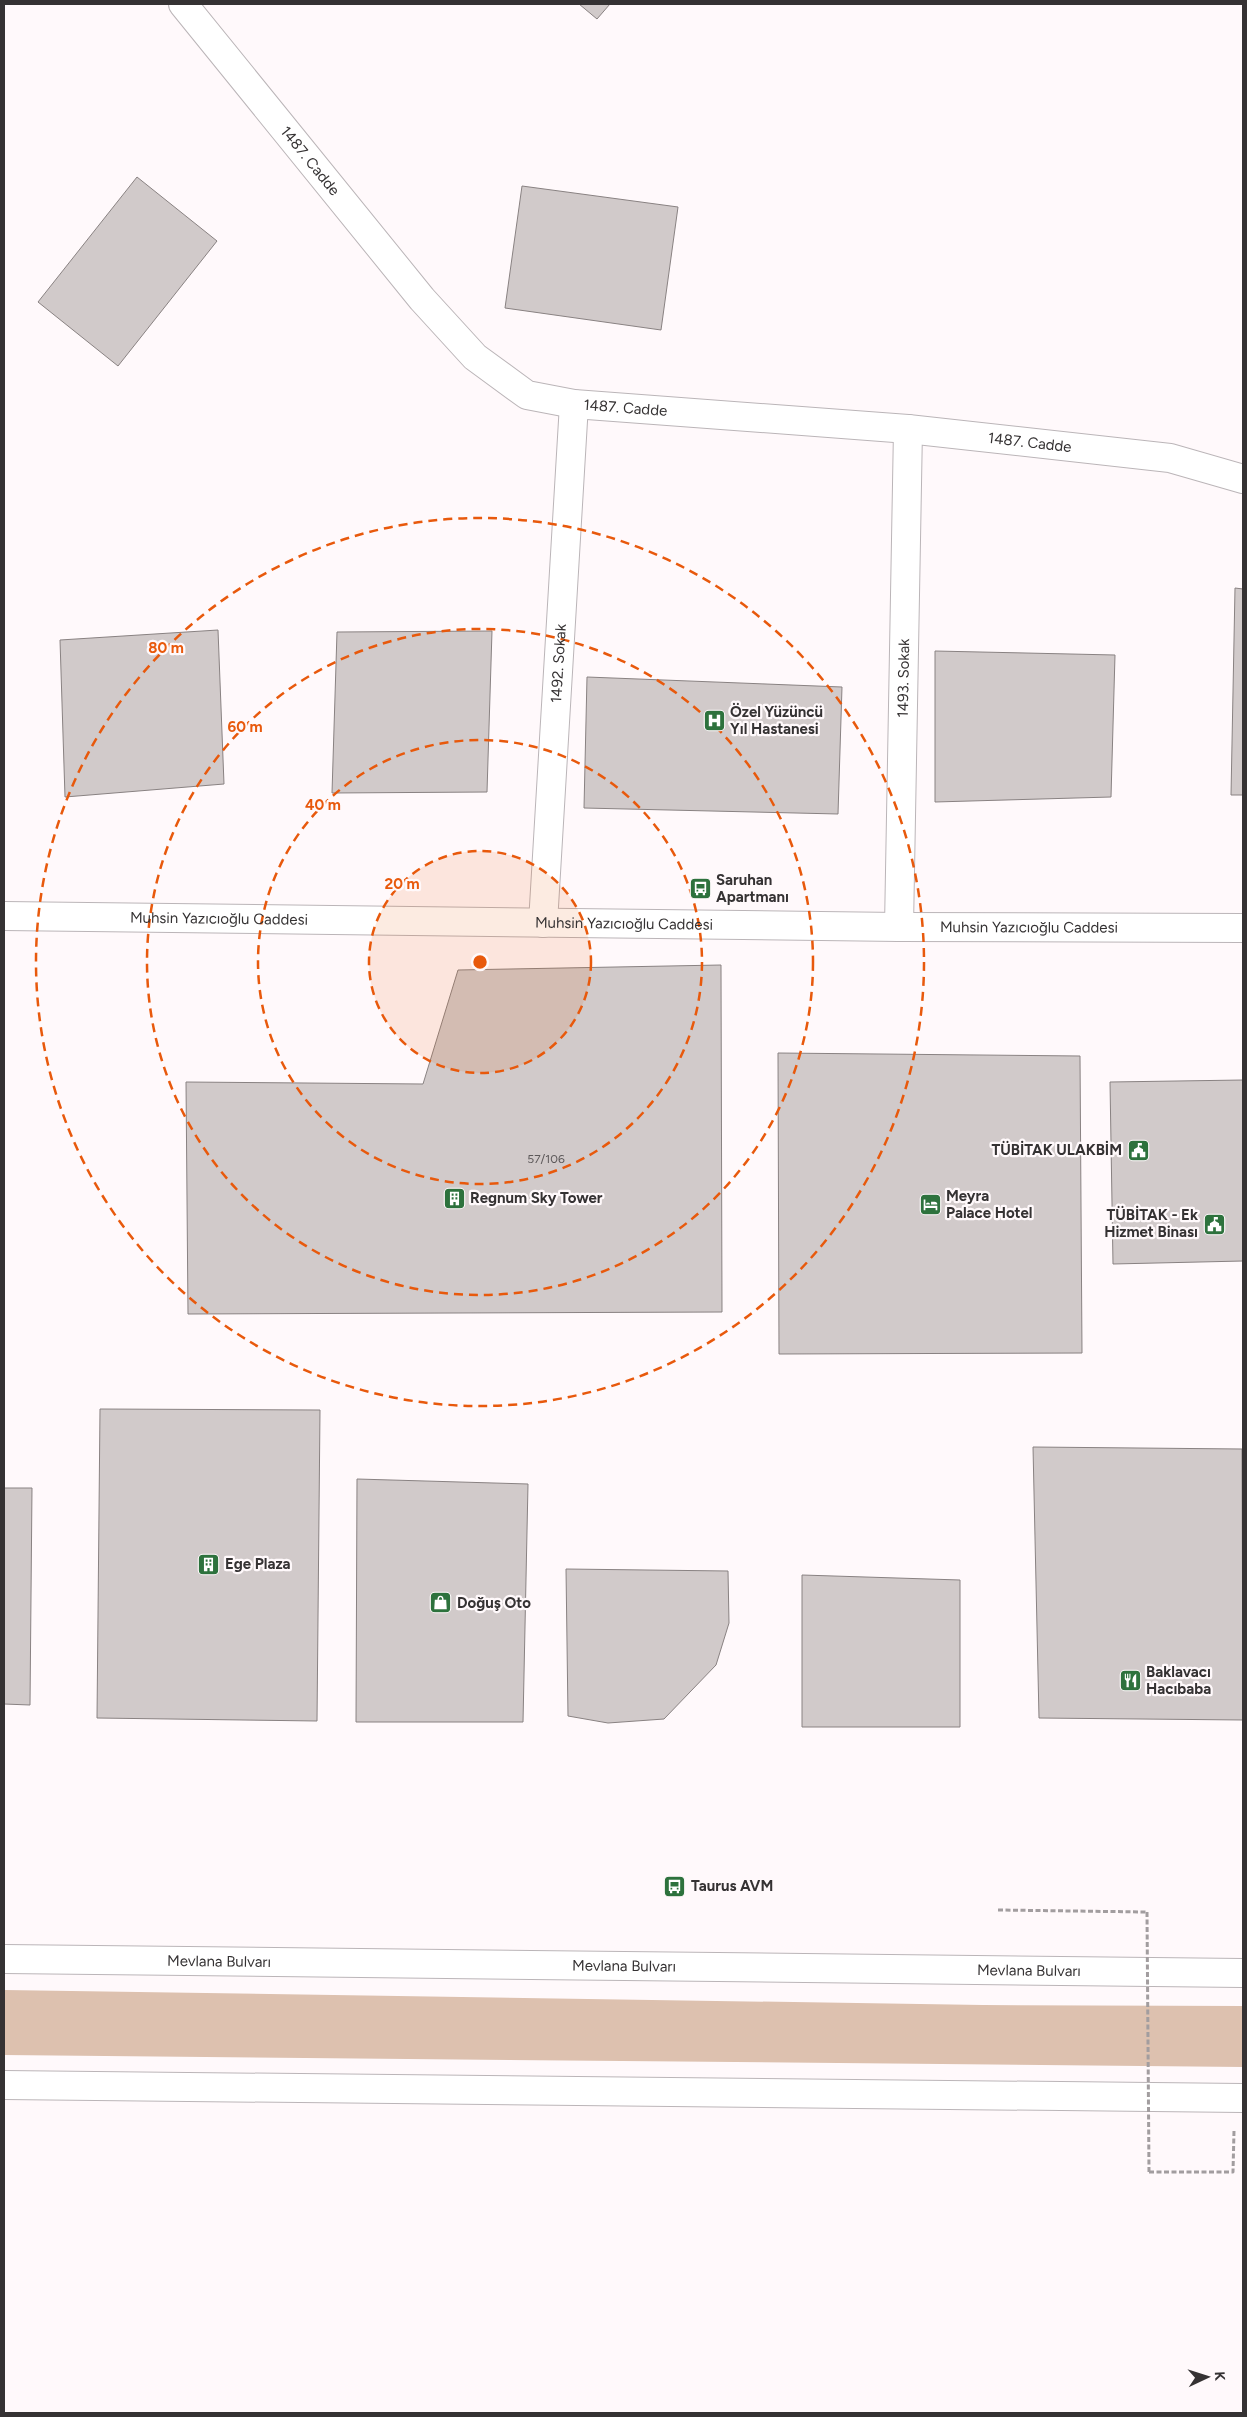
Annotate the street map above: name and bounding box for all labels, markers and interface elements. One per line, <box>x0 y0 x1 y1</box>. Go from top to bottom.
street label: 1487. Cadde <box>277 123 344 199</box>
street label: 1487. Cadde <box>583 396 668 420</box>
street label: 1487. Cadde <box>987 429 1073 456</box>
street label: 1492. Sokak <box>547 623 570 704</box>
street label: 1493. Sokak <box>894 638 913 718</box>
text: 80 m <box>148 639 184 657</box>
place label: Özel Yüzüncü Yıl Hastanesi <box>730 702 823 738</box>
hospital icon: Özel Yüzüncü Yıl Hastanesi <box>702 709 726 733</box>
text: 60 m <box>227 718 263 736</box>
text: 40 m <box>305 796 341 814</box>
place label: Saruhan Apartmanı <box>716 871 789 906</box>
text: 20 m <box>384 875 420 893</box>
bus stop icon: Saruhan Apartmanı <box>688 877 712 901</box>
street label: Muhsin Yazıcıoğlu Caddesi <box>130 909 308 929</box>
street label: Muhsin Yazıcıoğlu Caddesi <box>535 914 713 934</box>
street label: Muhsin Yazıcıoğlu Caddesi <box>940 918 1118 937</box>
centre of rings <box>471 953 489 971</box>
public building icon: TÜBİTAK ULAKBİM <box>1126 1138 1150 1162</box>
place label: TÜBİTAK ULAKBİM <box>991 1140 1122 1159</box>
house number: 57/106 <box>527 1152 565 1166</box>
building icon: Regnum Sky Tower <box>442 1186 466 1210</box>
place label: Meyra Palace Hotel <box>946 1187 1033 1222</box>
place label: Regnum Sky Tower <box>470 1189 603 1207</box>
hotel icon: Meyra Palace Hotel <box>918 1193 942 1217</box>
place label: TÜBİTAK - Ek Hizmet Binası <box>1104 1205 1198 1241</box>
public building icon: TÜBİTAK - Ek Hizmet Binası <box>1202 1212 1226 1236</box>
building icon: Ege Plaza <box>197 1552 221 1576</box>
place label: Ege Plaza <box>225 1555 291 1573</box>
shop icon: Doğuş Oto <box>429 1591 453 1615</box>
place label: Doğuş Oto <box>457 1594 531 1612</box>
place label: Baklavacı Hacıbaba <box>1146 1663 1211 1698</box>
restaurant icon: Baklavacı Hacıbaba <box>1118 1669 1142 1693</box>
bus stop icon: Taurus AVM <box>663 1874 687 1898</box>
place label: Taurus AVM <box>691 1877 773 1895</box>
street label: Mevlana Bulvarı <box>167 1952 271 1971</box>
street label: Mevlana Bulvarı <box>572 1956 676 1976</box>
street label: Mevlana Bulvarı <box>977 1961 1081 1980</box>
north arrow <box>1182 2352 1232 2402</box>
text: K <box>1211 2371 1228 2382</box>

